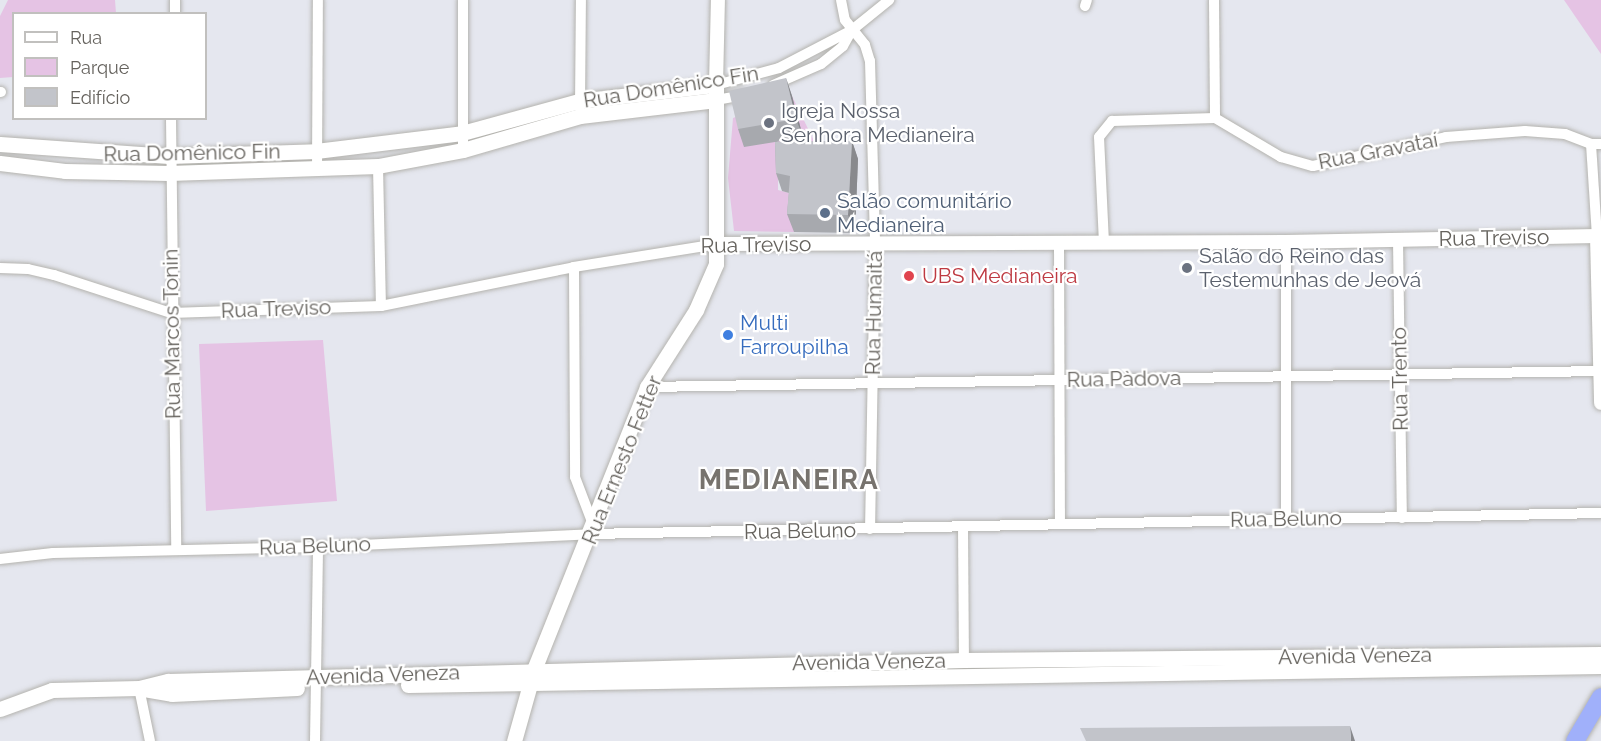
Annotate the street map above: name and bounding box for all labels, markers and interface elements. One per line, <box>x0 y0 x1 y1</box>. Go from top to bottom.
legend <box>12 12 207 120</box>
text: Rua <box>70 27 102 48</box>
text: Parque <box>70 57 129 78</box>
street label: Rua Domênico Fin <box>581 61 761 113</box>
text: Edifício <box>70 87 130 108</box>
place label: Igreja Nossa Senhora Medianeira <box>781 98 975 148</box>
marker: Igreja Nossa Senhora Medianeira <box>762 116 776 130</box>
street label: Rua Gravataí <box>1316 127 1440 175</box>
street label: Rua Domênico Fin <box>103 139 281 167</box>
place label: Salão comunitário Medianeira <box>837 188 1012 238</box>
marker: Salão comunitário Medianeira <box>818 206 832 220</box>
street label: Rua Treviso <box>1438 224 1550 252</box>
street label: Rua Treviso <box>700 231 812 259</box>
place label: Salão do Reino das Testemunhas de Jeová <box>1199 243 1422 293</box>
street label: Rua Marcos Tonin <box>158 248 186 420</box>
street label: Rua Humaitá <box>860 250 888 376</box>
marker: Salão do Reino das Testemunhas de Jeová <box>1180 261 1194 275</box>
place label: UBS Medianeira <box>922 263 1078 289</box>
marker: UBS Medianeira <box>900 267 918 285</box>
street label: Rua Treviso <box>220 294 332 324</box>
place label: Multi Farroupilha <box>740 310 849 360</box>
street label: Rua Trento <box>1386 326 1414 432</box>
marker: Multi Farroupilha <box>721 328 735 342</box>
street label: Rua Pàdova <box>1066 365 1182 393</box>
street label: Rua Ernesto Fetter <box>577 372 667 548</box>
district label: MEDIANEIRA <box>699 464 879 496</box>
street label: Rua Beluno <box>1230 505 1342 533</box>
street label: Rua Beluno <box>744 517 856 545</box>
street label: Rua Beluno <box>259 531 371 561</box>
street label: Avenida Veneza <box>1277 642 1433 670</box>
street label: Avenida Veneza <box>791 648 947 676</box>
street label: Avenida Veneza <box>305 660 461 690</box>

